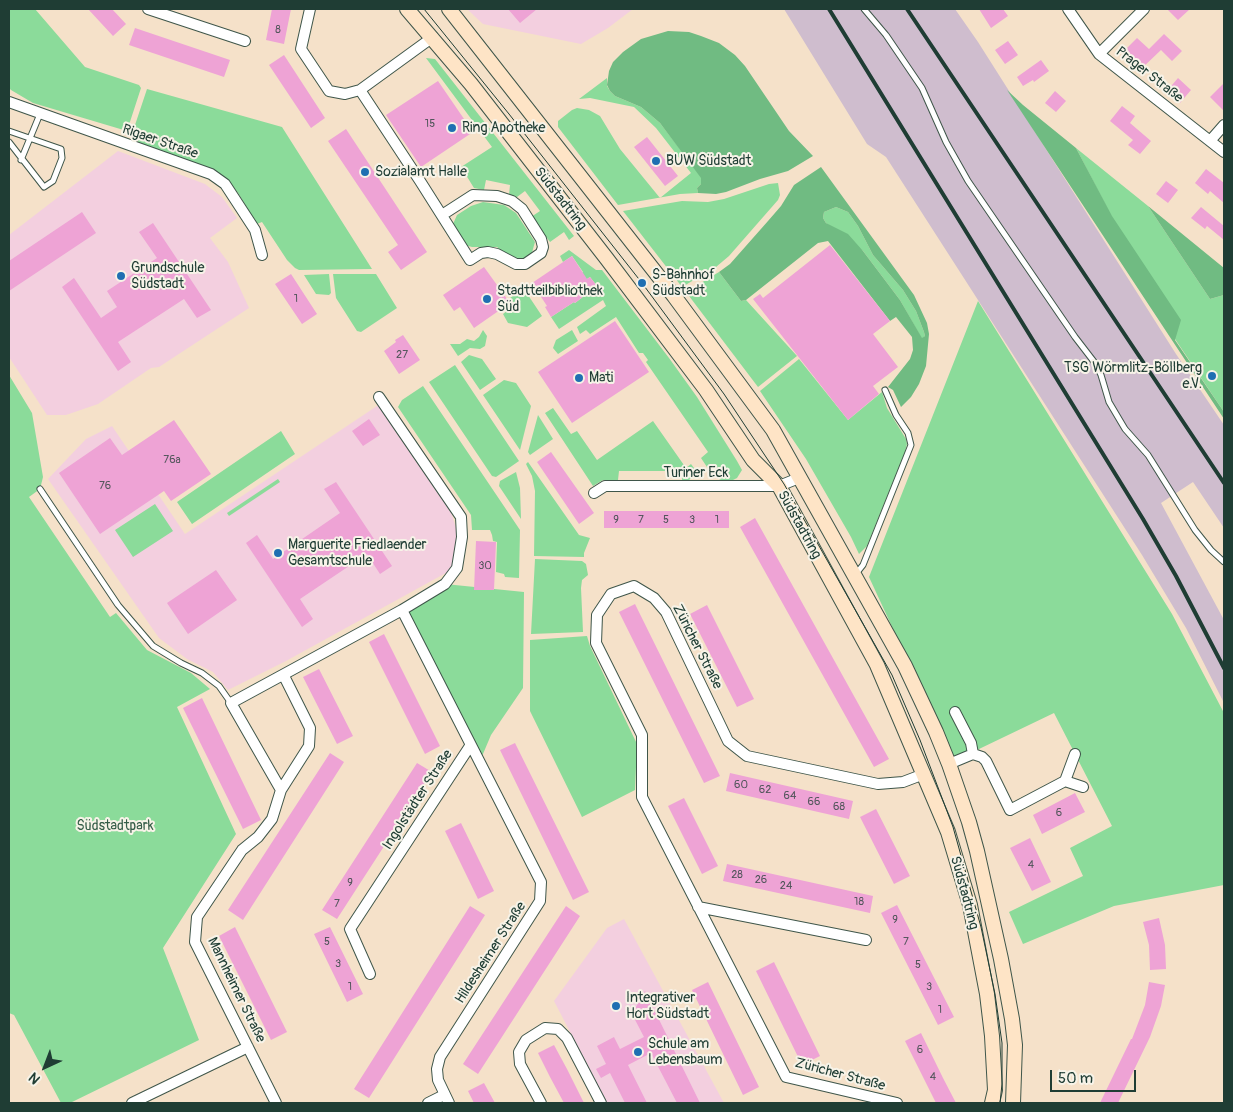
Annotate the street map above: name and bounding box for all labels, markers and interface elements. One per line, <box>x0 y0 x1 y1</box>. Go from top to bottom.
house number: 8 <box>275 23 281 37</box>
street label: Prager Straße <box>1112 44 1186 106</box>
house number: 15 <box>425 117 435 131</box>
place label: Ring Apotheke <box>462 120 546 136</box>
street label: Rigaer Straße <box>120 121 200 163</box>
marker: Ring Apotheke <box>446 122 458 134</box>
place label: BUW Südstadt <box>666 153 751 169</box>
marker: BUW Südstadt <box>650 155 662 167</box>
place label: Sozialamt Halle <box>375 164 467 180</box>
street label: Südstadtring <box>530 164 590 234</box>
marker: Sozialamt Halle <box>359 166 371 178</box>
place label: Grundschule Südstadt <box>131 260 204 292</box>
place label: S-Bahnhof Südstadt <box>652 267 715 300</box>
marker: Grundschule Südstadt <box>115 270 127 282</box>
marker: S-Bahnhof Südstadt <box>636 277 648 289</box>
place label: Stadtteilbibliothek Süd <box>497 283 603 316</box>
house number: 1 <box>294 292 298 306</box>
marker: Stadtteilbibliothek Süd <box>481 293 493 305</box>
house number: 27 <box>396 348 408 362</box>
place label: TSG Wörmlitz-Böllberg e.V. <box>1064 360 1202 392</box>
place label: Mati <box>589 370 613 386</box>
marker: TSG Wörmlitz-Böllberg e.V. <box>1206 370 1218 382</box>
marker: Mati <box>573 372 585 384</box>
house number: 76a <box>163 453 181 467</box>
street label: Turiner Eck <box>664 465 728 481</box>
house number: 76 <box>99 479 111 493</box>
street label: Südstadtring <box>773 488 825 562</box>
house number: 9 <box>613 513 619 527</box>
house number: 7 <box>638 513 644 527</box>
house number: 5 <box>663 513 669 527</box>
house number: 3 <box>689 513 695 527</box>
house number: 1 <box>715 513 719 527</box>
place label: Marguerite Friedlaender Gesamtschule <box>288 537 427 570</box>
marker: Marguerite Friedlaender Gesamtschule <box>272 547 284 559</box>
house number: 30 <box>478 559 492 573</box>
street label: Züricher Straße <box>668 602 726 692</box>
street label: Ingolstädter Straße <box>379 747 457 853</box>
house number: 60 <box>734 778 748 792</box>
house number: 62 <box>759 783 771 797</box>
house number: 64 <box>784 789 796 803</box>
house number: 66 <box>808 795 820 809</box>
house number: 68 <box>833 800 845 814</box>
house number: 6 <box>1056 806 1062 820</box>
park label: Südstadtpark <box>76 818 154 834</box>
street label: Südstadtring <box>946 854 982 932</box>
house number: 4 <box>1028 858 1034 872</box>
house number: 28 <box>731 868 743 882</box>
house number: 26 <box>755 873 767 887</box>
house number: 9 <box>347 876 353 890</box>
house number: 24 <box>780 879 792 893</box>
house number: 18 <box>854 895 864 909</box>
house number: 7 <box>334 897 340 911</box>
street label: Hildesheimer Straße <box>452 899 530 1007</box>
house number: 9 <box>892 913 898 927</box>
street label: Mannheimer Straße <box>203 935 269 1045</box>
house number: 5 <box>324 935 330 949</box>
house number: 7 <box>903 935 909 949</box>
house number: 3 <box>335 957 341 971</box>
house number: 5 <box>915 958 921 972</box>
house number: 1 <box>348 980 352 994</box>
house number: 3 <box>926 980 932 994</box>
place label: Integrativer Hort Südstadt <box>626 990 709 1022</box>
marker: Integrativer Hort Südstadt <box>610 1000 622 1012</box>
house number: 1 <box>938 1003 942 1017</box>
place label: Schule am Lebensbaum <box>648 1036 722 1068</box>
north arrow <box>20 1042 70 1092</box>
house number: 6 <box>917 1043 923 1057</box>
marker: Schule am Lebensbaum <box>632 1046 644 1058</box>
street label: Züricher Straße <box>793 1055 887 1095</box>
scale bar <box>1053 1060 1139 1092</box>
text: N <box>25 1069 44 1088</box>
text: 50 m <box>1058 1069 1093 1088</box>
house number: 4 <box>930 1070 936 1084</box>

